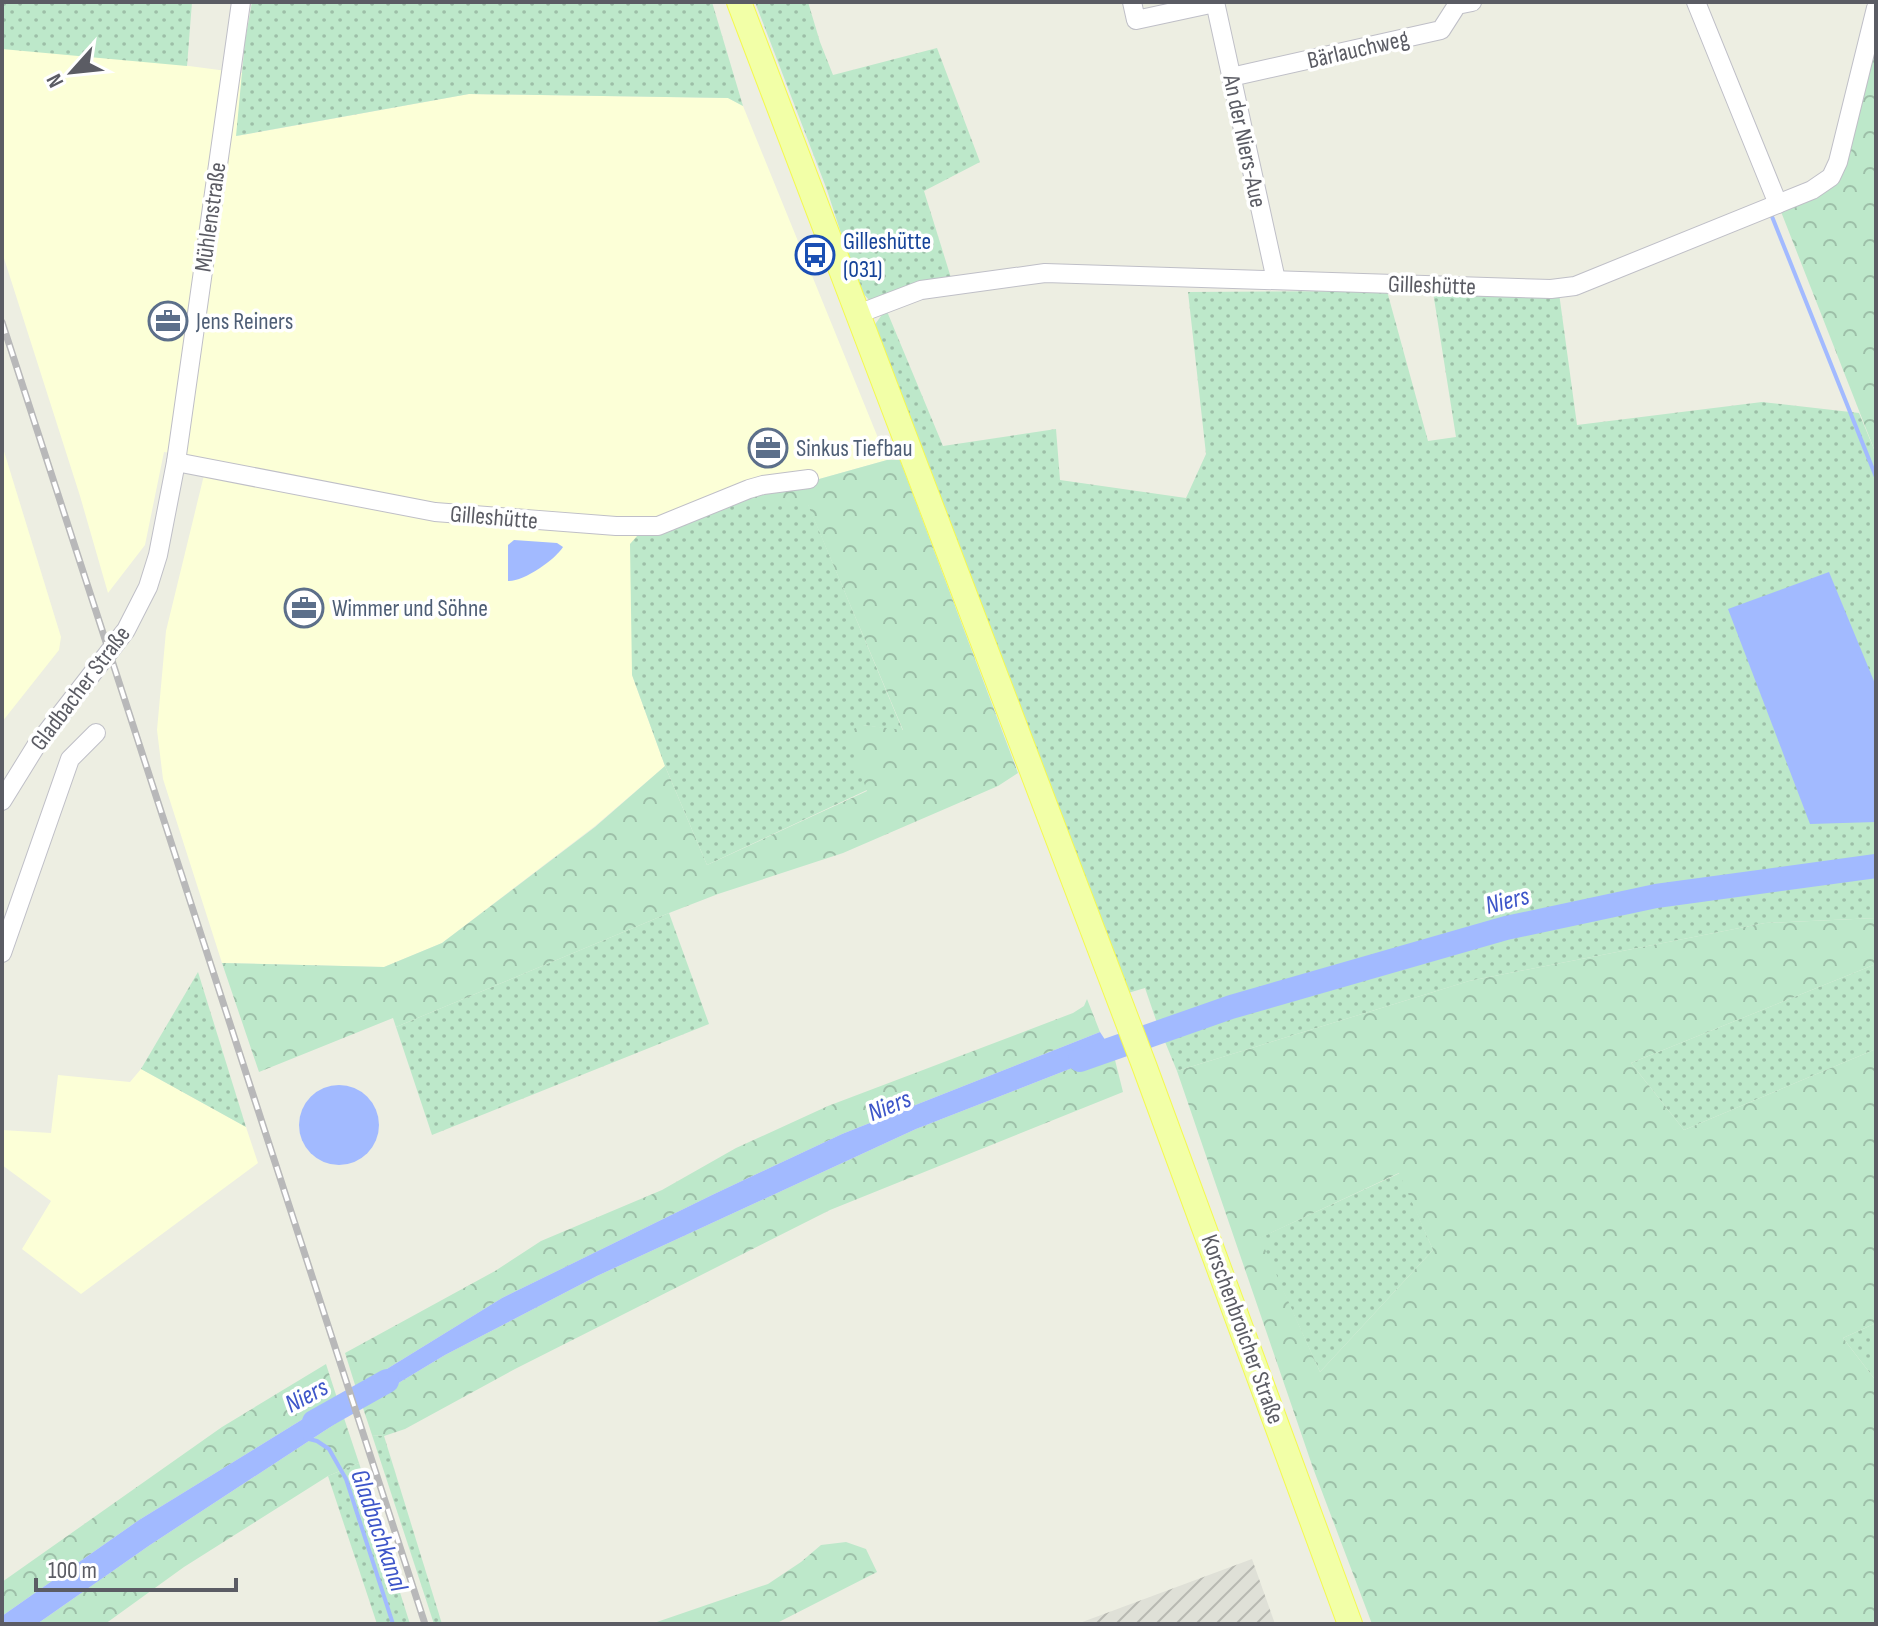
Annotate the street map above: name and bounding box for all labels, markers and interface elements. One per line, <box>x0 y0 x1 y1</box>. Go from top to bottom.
street label: Bärlauchweg <box>1305 24 1412 75</box>
north arrow <box>32 32 112 112</box>
text: N <box>41 69 70 92</box>
street label: An der Niers-Aue <box>1216 71 1273 210</box>
street label: Mühlenstraße <box>188 160 233 274</box>
place label: Gilleshütte (031) <box>843 227 931 284</box>
bus stop icon: Gilleshütte (031) <box>794 234 836 276</box>
street label: Gilleshütte <box>1387 269 1476 302</box>
office icon: Jens Reiners <box>147 300 189 342</box>
place label: Jens Reiners <box>195 307 293 336</box>
office icon: Sinkus Tiefbau <box>747 427 789 469</box>
place label: Sinkus Tiefbau <box>796 434 913 463</box>
street label: Gilleshütte <box>449 499 539 536</box>
office icon: Wimmer und Söhne <box>283 587 325 629</box>
place label: Wimmer und Söhne <box>332 594 488 623</box>
street label: Gladbacher Straße <box>24 620 137 756</box>
water label: Niers <box>1482 881 1533 922</box>
water label: Niers <box>863 1084 916 1129</box>
street label: Korschenbroicher Straße <box>1195 1230 1290 1428</box>
water label: Niers <box>280 1372 333 1420</box>
water label: Gladbachkanal <box>343 1465 414 1597</box>
scale bar <box>36 1542 236 1592</box>
text: 100 m <box>48 1556 97 1585</box>

